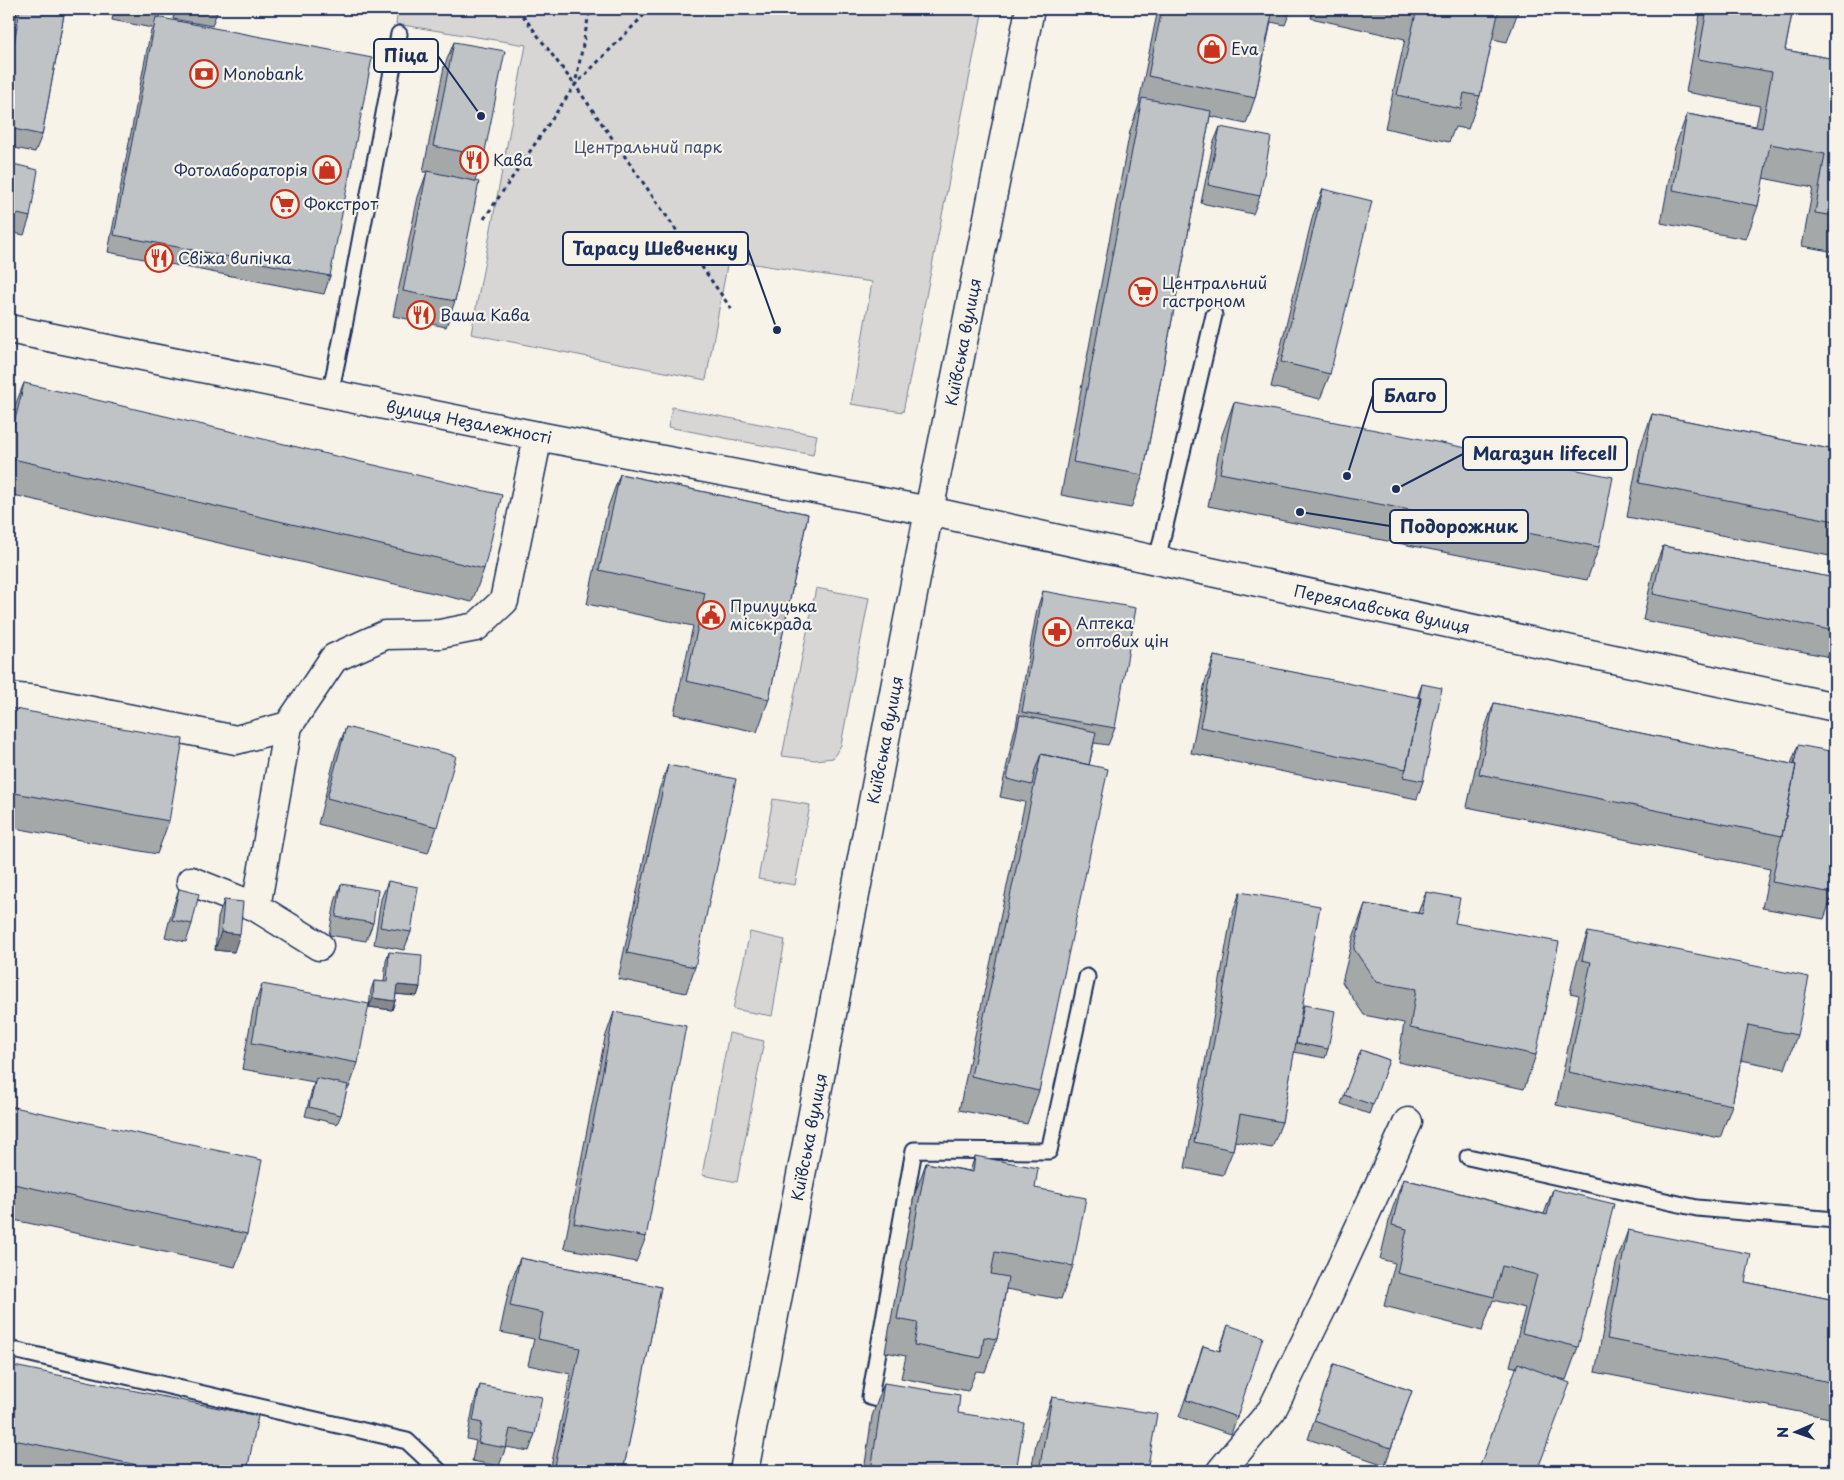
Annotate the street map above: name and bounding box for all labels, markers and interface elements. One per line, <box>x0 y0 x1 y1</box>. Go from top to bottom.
shop icon: Eva <box>1197 34 1227 64</box>
place label: Eva <box>1231 36 1259 60</box>
callout: Піца <box>374 39 438 72</box>
text: Піца <box>384 41 429 68</box>
bank icon: Monobank <box>189 59 219 89</box>
place label: Monobank <box>223 61 304 85</box>
park label: Центральний парк <box>574 134 723 158</box>
restaurant icon: Кава <box>459 145 489 175</box>
place label: Кава <box>493 147 533 171</box>
shop icon: Фотолабораторія <box>312 155 342 185</box>
place label: Фотолабораторія <box>174 157 308 181</box>
supermarket icon: Фокстрот <box>270 189 300 219</box>
place label: Фокстрот <box>304 191 378 215</box>
callout: Тарасу Шевченку <box>563 232 748 265</box>
text: Тарасу Шевченку <box>572 234 738 261</box>
restaurant icon: Свіжа випічка <box>144 243 174 273</box>
place label: Свіжа випічка <box>178 245 291 269</box>
place label: Центральний гастроном <box>1162 270 1267 312</box>
street label: Київська вулиця <box>938 276 986 408</box>
supermarket icon: Центральний гастроном <box>1128 277 1158 307</box>
restaurant icon: Ваша Кава <box>406 300 436 330</box>
place label: Ваша Кава <box>440 302 530 326</box>
callout: Благо <box>1373 379 1446 412</box>
text: Благо <box>1384 381 1437 408</box>
street label: вулиця Незалежності <box>384 393 554 449</box>
callout: Магазин lifecell <box>1463 437 1627 470</box>
text: Магазин lifecell <box>1473 439 1617 466</box>
callout: Подорожник <box>1390 510 1528 543</box>
text: Подорожник <box>1400 512 1519 539</box>
street label: Переяславська вулиця <box>1292 578 1472 638</box>
place label: Прилуцька міськрада <box>730 593 817 635</box>
public building icon: Прилуцька міськрада <box>696 600 726 630</box>
place label: Аптека оптових цін <box>1076 610 1169 652</box>
pharmacy icon: Аптека оптових цін <box>1042 617 1072 647</box>
street label: Київська вулиця <box>860 674 908 806</box>
street label: Київська вулиця <box>784 1071 832 1203</box>
north arrow <box>1772 1408 1822 1458</box>
text: N <box>1772 1427 1793 1438</box>

